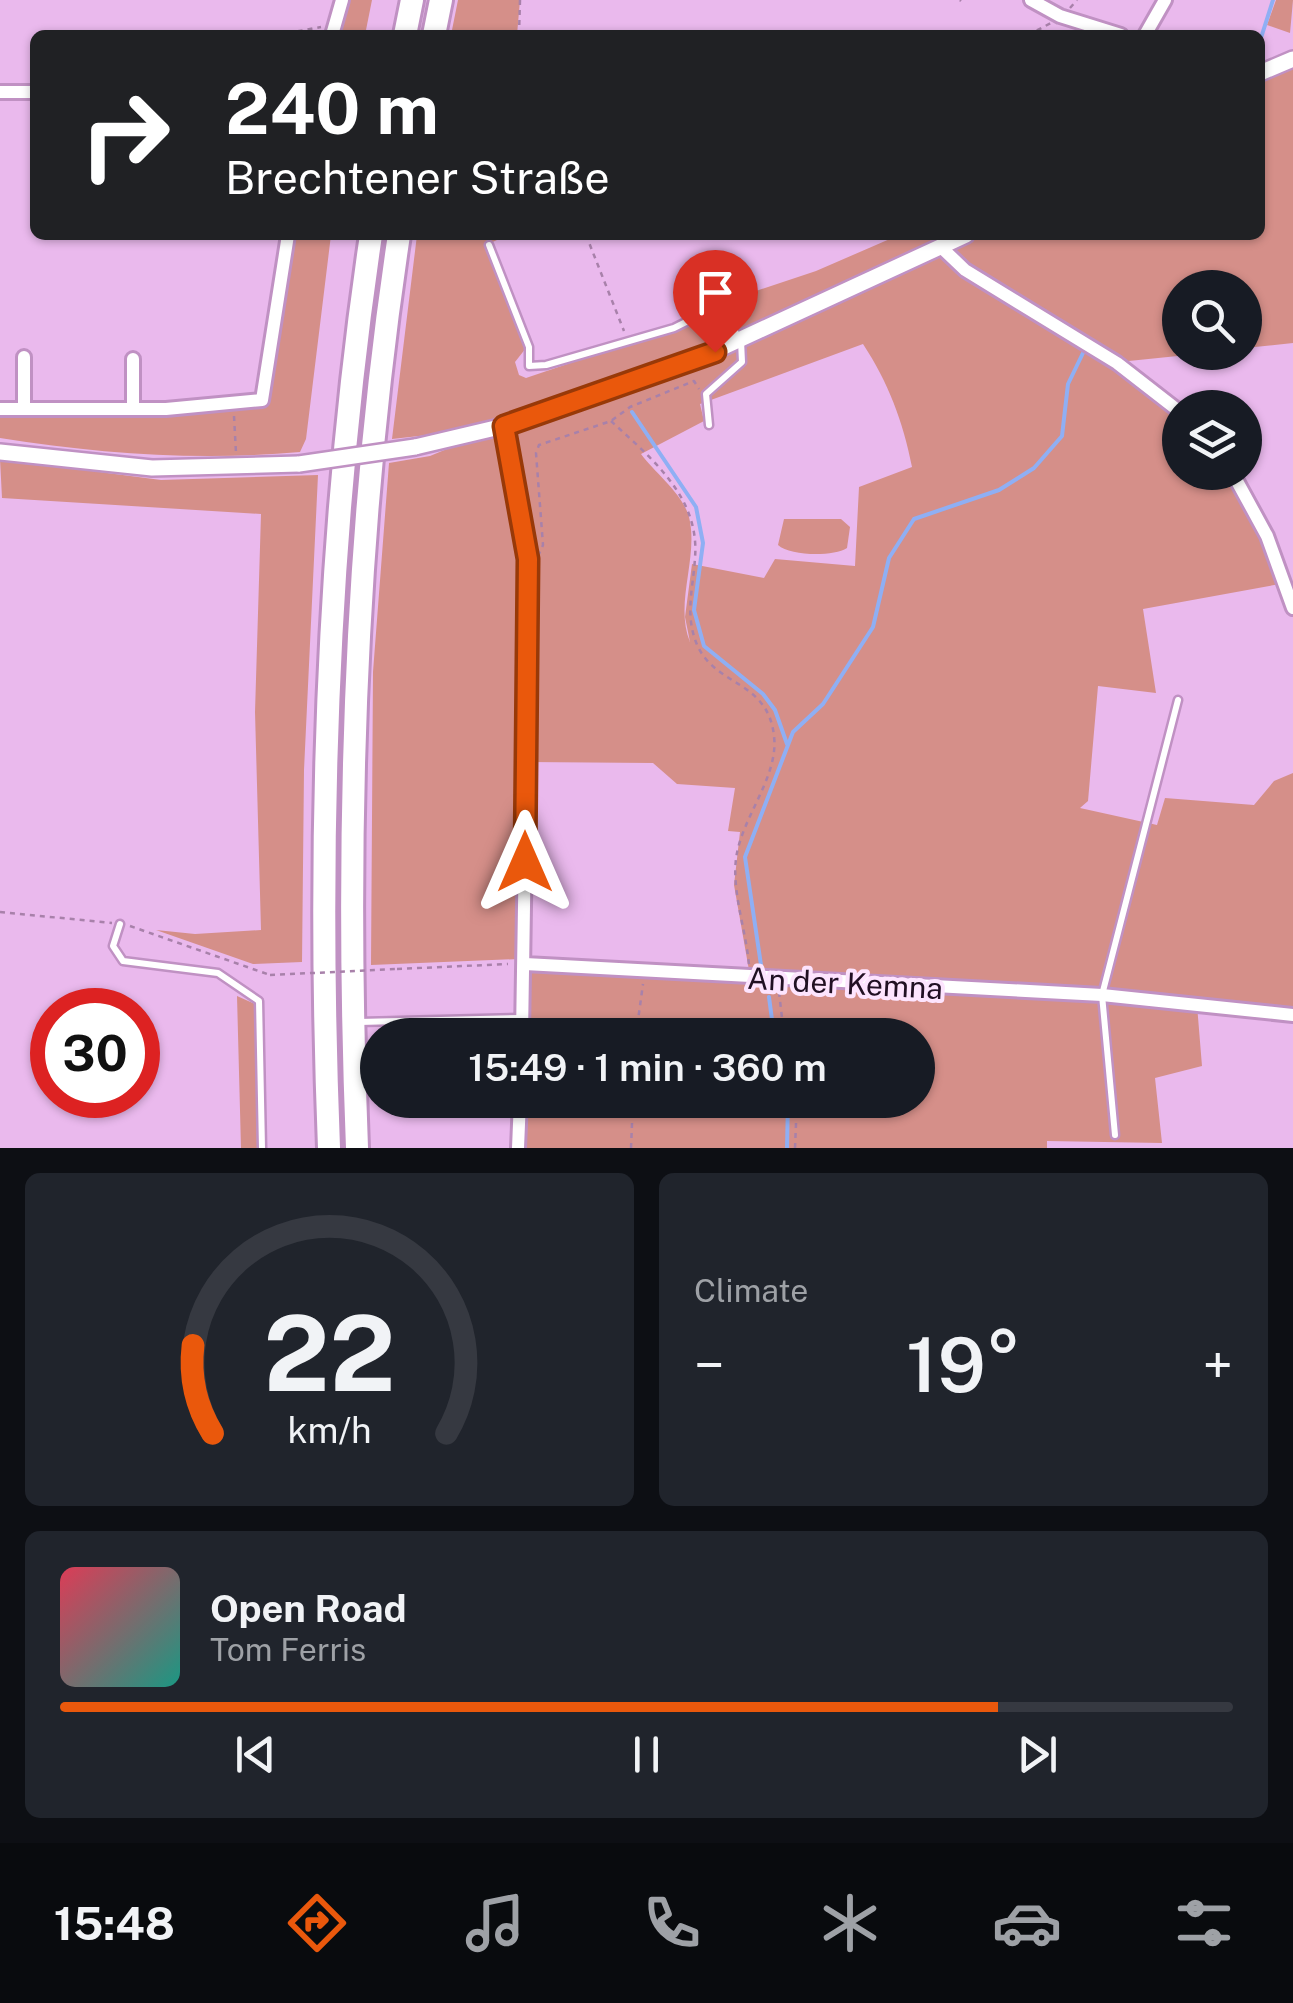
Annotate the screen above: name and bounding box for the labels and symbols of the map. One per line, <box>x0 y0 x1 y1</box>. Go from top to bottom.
pin <box>673 250 758 353</box>
position arrow <box>473 810 577 914</box>
street label: An der Kemna <box>746 960 944 1006</box>
speed limit sign: 30 <box>30 988 160 1118</box>

